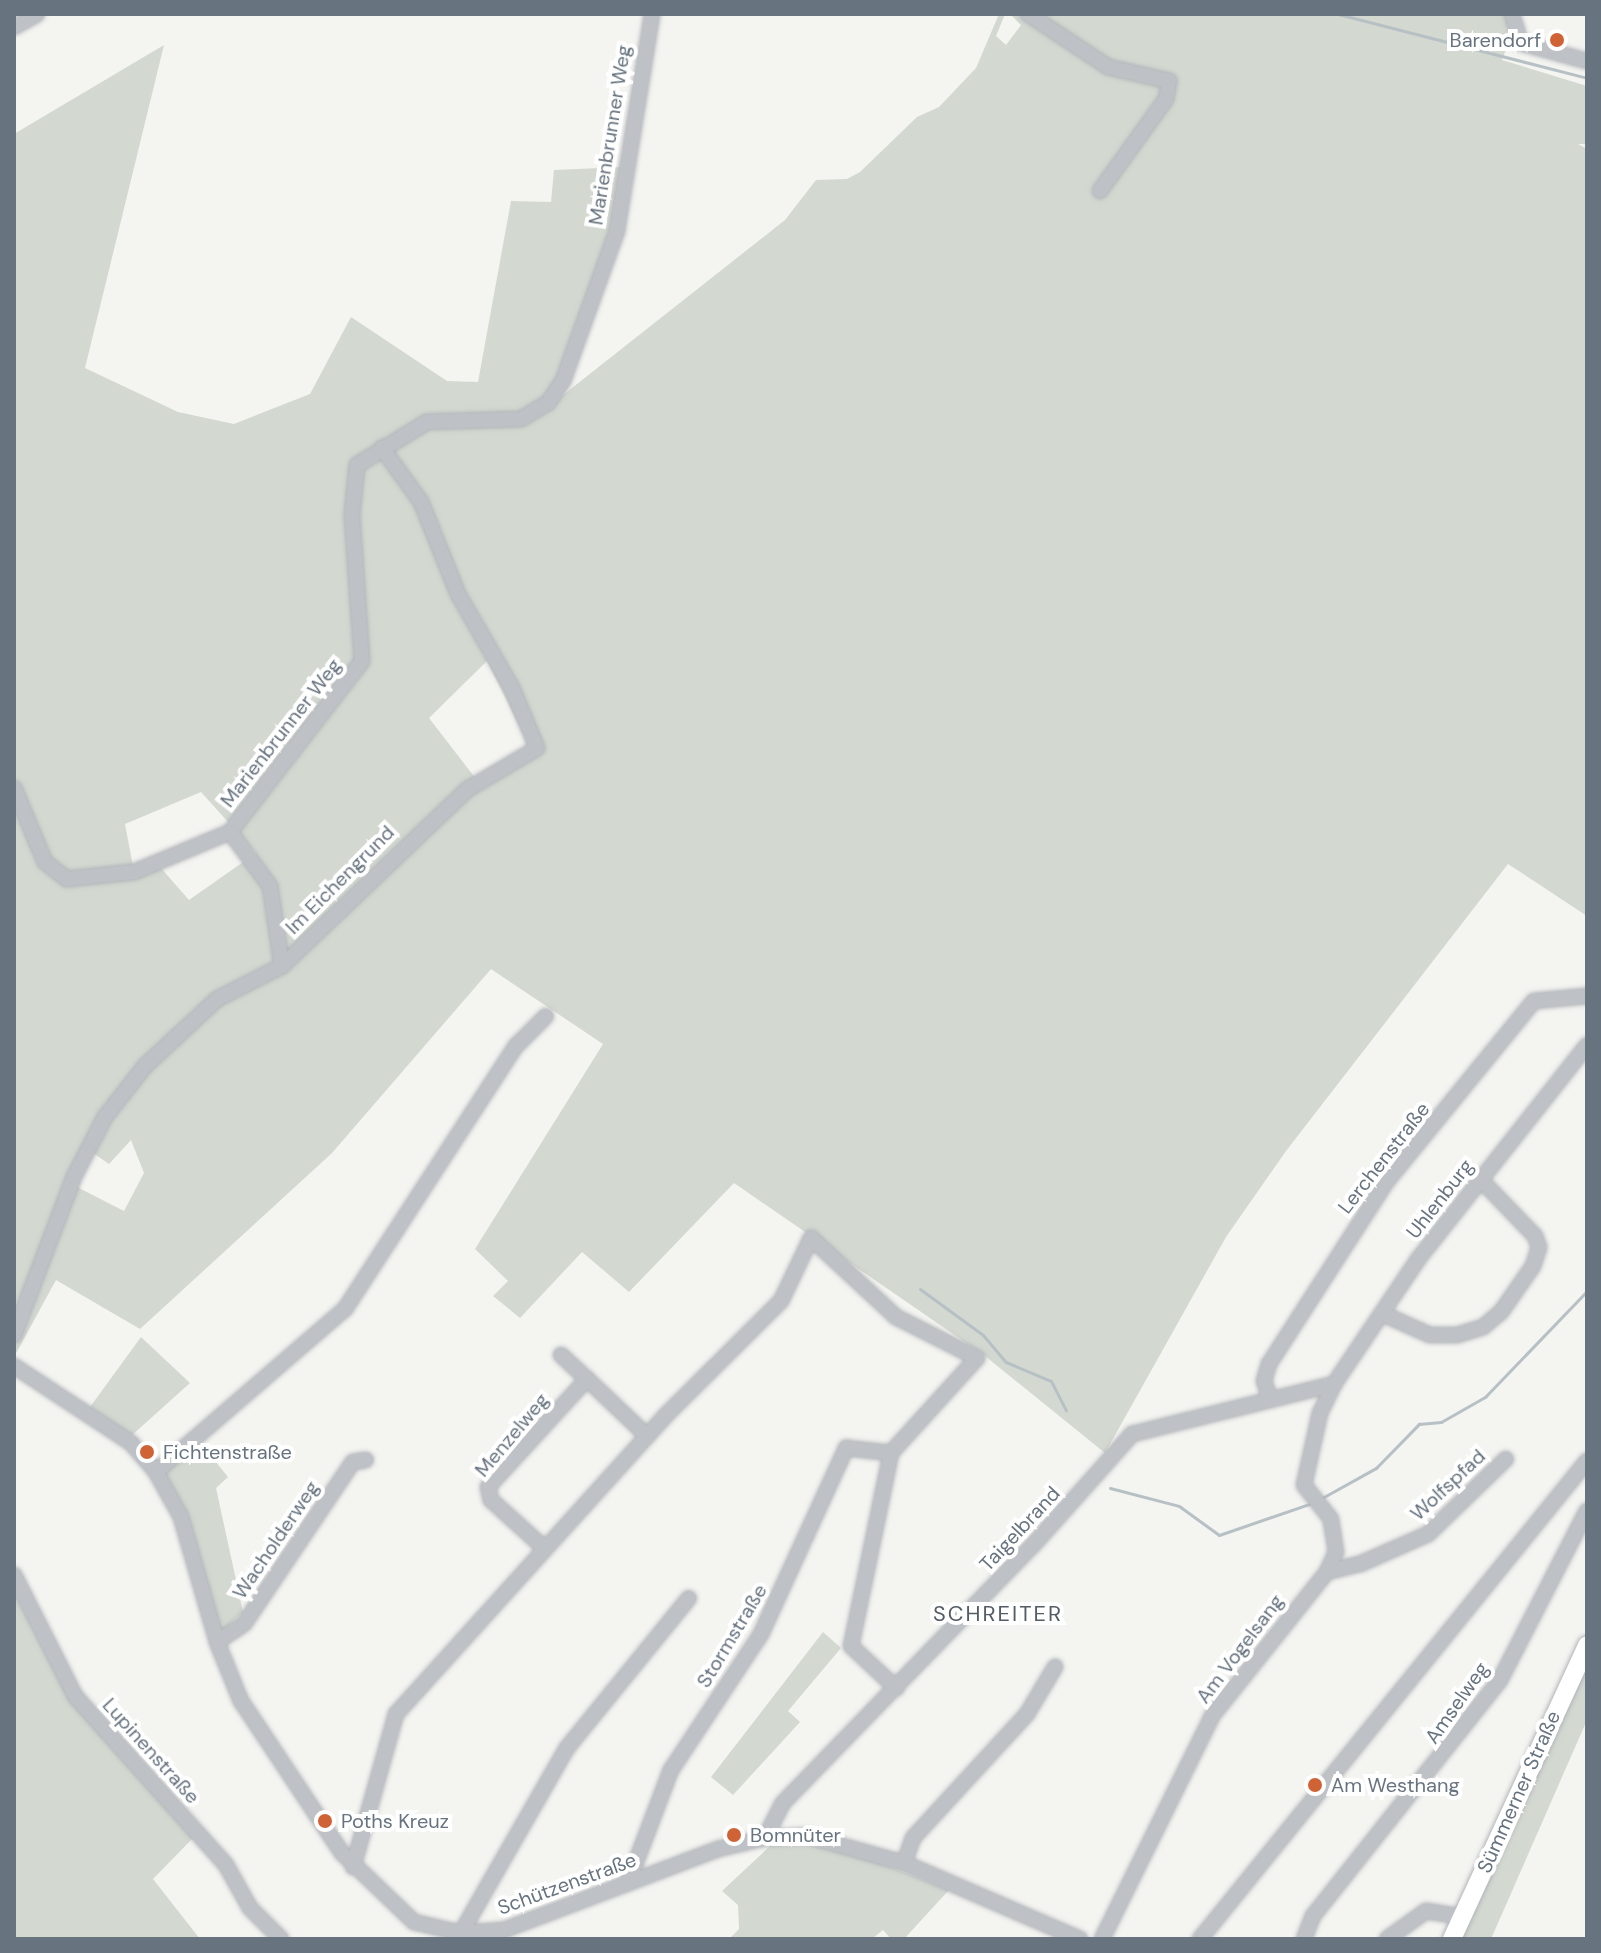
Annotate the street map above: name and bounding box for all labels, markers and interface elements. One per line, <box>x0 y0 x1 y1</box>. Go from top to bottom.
place label: Barendorf <box>1450 28 1541 52</box>
marker: Barendorf <box>1548 31 1566 49</box>
street label: Marienbrunner Weg <box>584 43 636 227</box>
street label: Marienbrunner Weg <box>216 654 346 812</box>
street label: Im Eichengrund <box>281 821 399 939</box>
street label: Lerchenstraße <box>1333 1098 1435 1218</box>
street label: Uhlenburg <box>1402 1154 1478 1244</box>
street label: Menzelweg <box>470 1388 554 1482</box>
place label: Fichtenstraße <box>163 1440 292 1464</box>
marker: Fichtenstraße <box>138 1443 156 1461</box>
street label: Wolfspfad <box>1406 1444 1490 1526</box>
street label: Wacholderweg <box>228 1476 324 1604</box>
street label: Taigelbrand <box>975 1482 1065 1576</box>
street label: Stormstraße <box>692 1580 772 1692</box>
street label: Am Vogelsang <box>1191 1590 1289 1708</box>
district label: SCHREITER <box>933 1601 1063 1627</box>
street label: Amselweg <box>1420 1657 1494 1749</box>
street label: Lupinenstraße <box>97 1693 205 1809</box>
street label: Sümmerner Straße <box>1472 1707 1566 1877</box>
place label: Am Westhang <box>1331 1773 1460 1797</box>
marker: Am Westhang <box>1306 1776 1324 1794</box>
place label: Poths Kreuz <box>341 1809 449 1833</box>
marker: Poths Kreuz <box>316 1812 334 1830</box>
place label: Bomnüter <box>750 1823 841 1847</box>
marker: Bomnüter <box>725 1826 743 1844</box>
street label: Schützenstraße <box>494 1848 640 1920</box>

